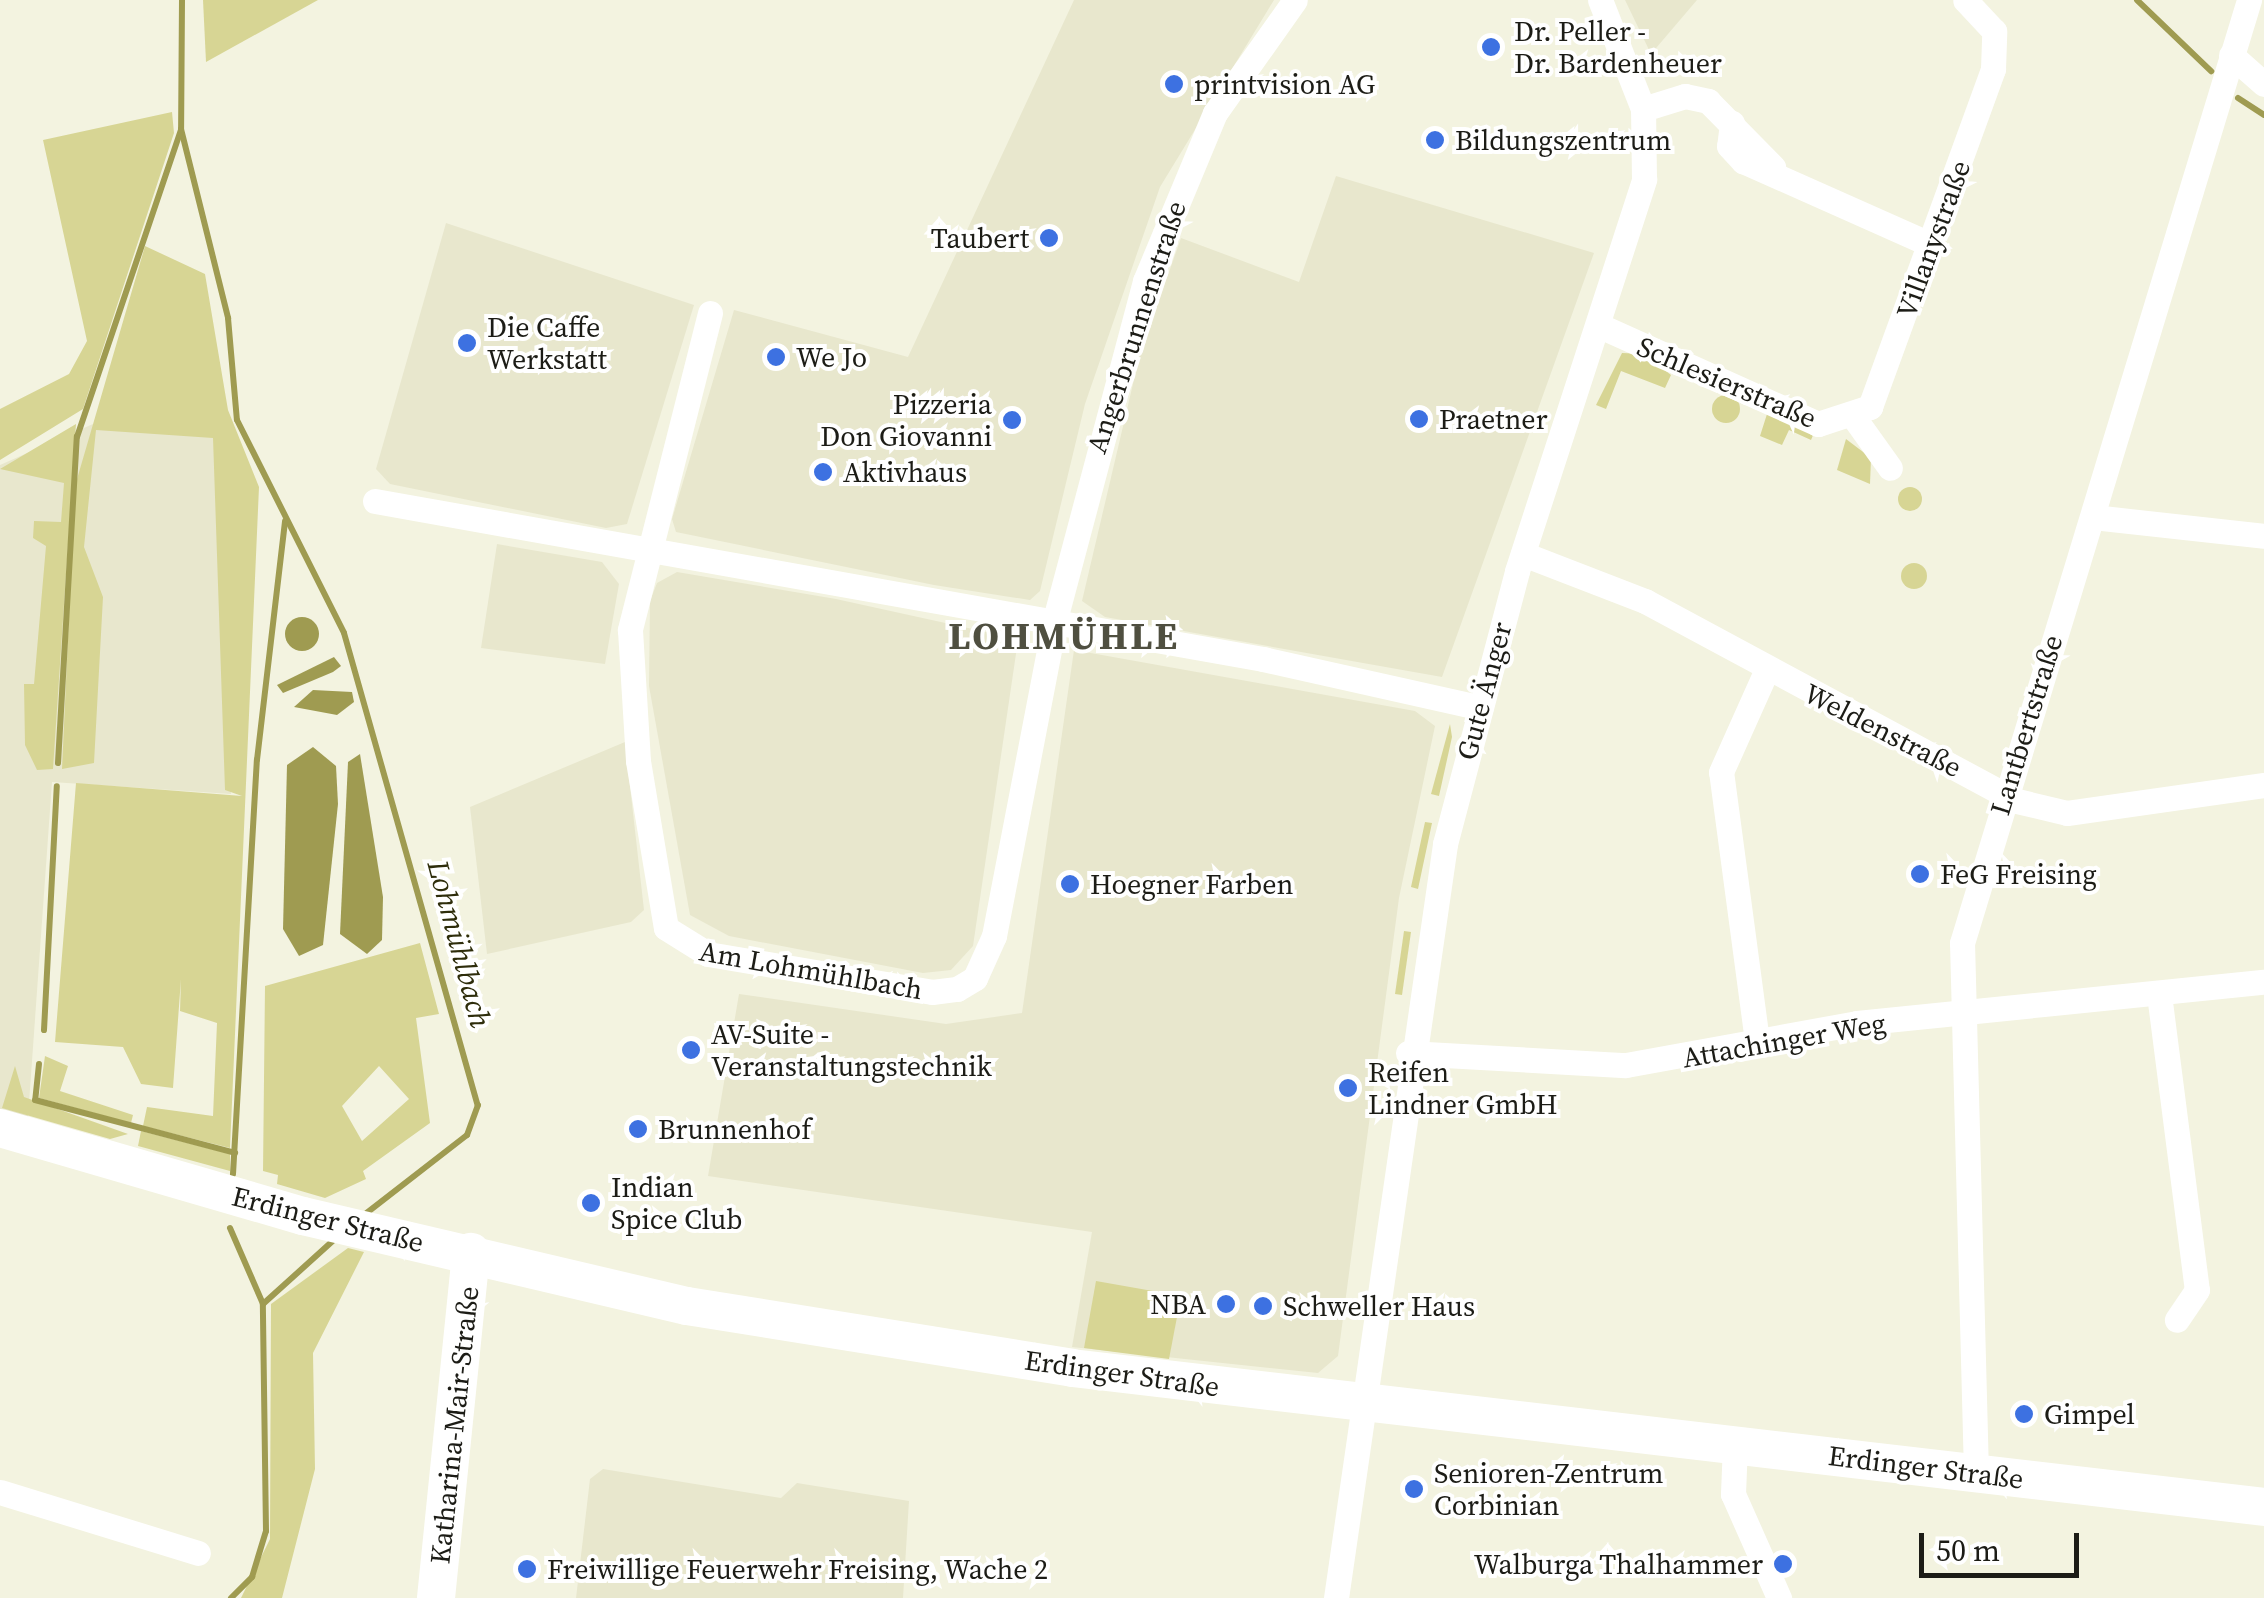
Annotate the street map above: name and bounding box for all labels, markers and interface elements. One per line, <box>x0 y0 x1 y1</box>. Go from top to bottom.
place label: Dr. Peller - Dr. Bardenheuer <box>1514 14 1722 80</box>
marker: Dr. Peller - Dr. Bardenheuer <box>1478 34 1504 60</box>
place label: printvision AG <box>1194 67 1375 101</box>
marker: printvision AG <box>1163 73 1185 95</box>
place label: Bildungszentrum <box>1455 123 1671 157</box>
marker: Bildungszentrum <box>1424 129 1446 151</box>
street label: Villanystraße <box>1889 156 1977 322</box>
street label: Angerbrunnenstraße <box>1079 197 1193 457</box>
place label: Taubert <box>931 221 1029 255</box>
marker: Taubert <box>1038 227 1060 249</box>
place label: Die Caffe Werkstatt <box>487 310 607 376</box>
street label: Schlesierstraße <box>1632 329 1822 435</box>
marker: Die Caffe Werkstatt <box>456 332 478 354</box>
place label: We Jo <box>796 340 867 374</box>
marker: We Jo <box>765 346 787 368</box>
place label: Pizzeria Don Giovanni <box>820 387 992 453</box>
place label: Praetner <box>1439 402 1547 436</box>
marker: Praetner <box>1408 408 1430 430</box>
marker: Pizzeria Don Giovanni <box>1001 409 1023 431</box>
place label: Aktivhaus <box>843 455 967 489</box>
marker: Aktivhaus <box>812 461 834 483</box>
district label: LOHMÜHLE <box>948 614 1180 660</box>
street label: Gute Änger <box>1449 618 1519 764</box>
street label: Lantbertstraße <box>1983 631 2069 819</box>
street label: Weldenstraße <box>1799 676 1967 784</box>
water label: Lohmühlbach <box>419 856 499 1032</box>
place label: FeG Freising <box>1940 857 2097 891</box>
marker: FeG Freising <box>1909 863 1931 885</box>
place label: Hoegner Farben <box>1090 867 1293 901</box>
marker: Hoegner Farben <box>1059 873 1081 895</box>
street label: Am Lohmühlbach <box>697 934 925 1006</box>
street label: Attachinger Weg <box>1679 1005 1889 1075</box>
place label: AV-Suite - Veranstaltungstechnik <box>711 1017 992 1083</box>
marker: AV-Suite - Veranstaltungstechnik <box>680 1039 702 1061</box>
place label: Reifen Lindner GmbH <box>1368 1055 1557 1121</box>
marker: Reifen Lindner GmbH <box>1337 1077 1359 1099</box>
place label: Brunnenhof <box>658 1112 811 1146</box>
marker: Brunnenhof <box>627 1118 649 1140</box>
place label: Indian Spice Club <box>611 1170 742 1236</box>
street label: Erdinger Straße <box>229 1179 427 1259</box>
marker: Indian Spice Club <box>580 1192 602 1214</box>
street label: Katharina-Mair-Straße <box>423 1284 485 1566</box>
place label: NBA <box>1150 1287 1206 1321</box>
place label: Schweller Haus <box>1283 1289 1475 1323</box>
marker: NBA <box>1215 1293 1237 1315</box>
marker: Schweller Haus <box>1252 1295 1274 1317</box>
street label: Erdinger Straße <box>1022 1343 1222 1403</box>
place label: Gimpel <box>2044 1397 2135 1431</box>
marker: Gimpel <box>2013 1403 2035 1425</box>
street label: Erdinger Straße <box>1827 1438 2025 1496</box>
place label: Senioren-Zentrum Corbinian <box>1434 1456 1664 1522</box>
marker: Senioren-Zentrum Corbinian <box>1403 1478 1425 1500</box>
scale bar <box>1924 1513 2084 1575</box>
text: 50 m <box>1936 1530 2000 1571</box>
place label: Walburga Thalhammer <box>1473 1547 1763 1581</box>
place label: Freiwillige Feuerwehr Freising, Wache 2 <box>547 1552 1049 1586</box>
marker: Walburga Thalhammer <box>1772 1553 1794 1575</box>
marker: Freiwillige Feuerwehr Freising, Wache 2 <box>516 1558 538 1580</box>

